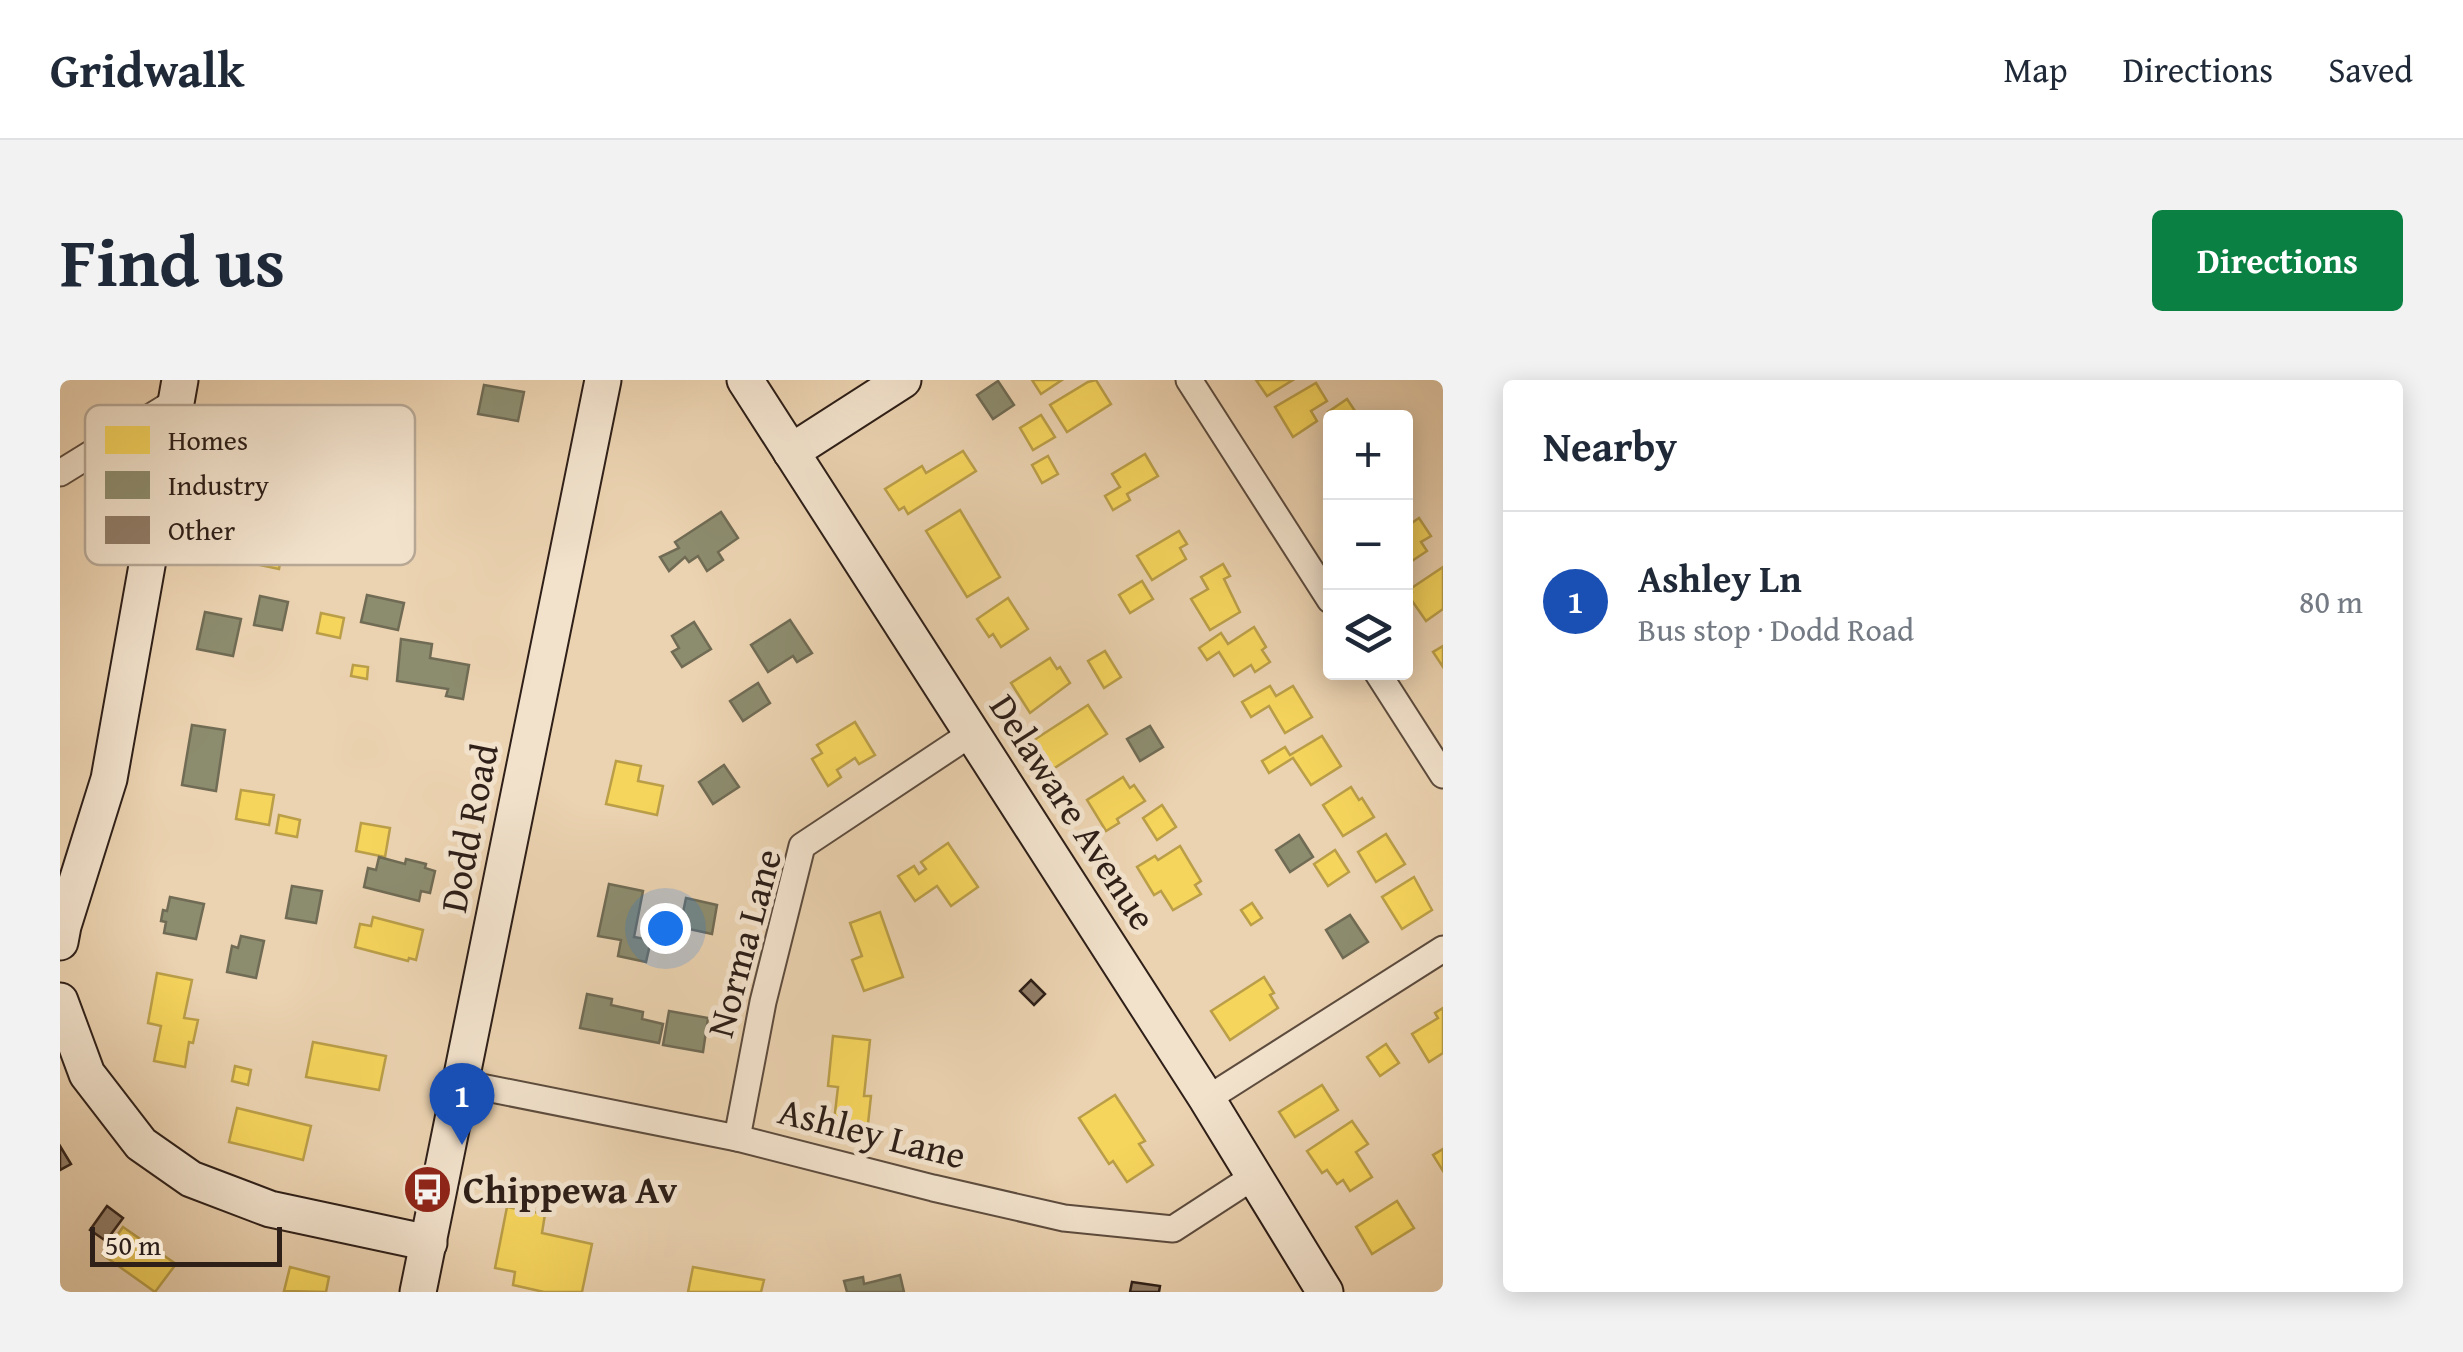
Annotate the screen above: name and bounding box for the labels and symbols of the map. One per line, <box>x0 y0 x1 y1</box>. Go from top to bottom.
legend <box>85 405 415 565</box>
text: Homes <box>168 419 248 460</box>
text: Industry <box>168 464 269 505</box>
text: Other <box>168 509 236 550</box>
street label: Delaware Avenue <box>976 682 1171 941</box>
street label: Dodd Road <box>424 738 512 917</box>
street label: Norma Lane <box>691 842 795 1043</box>
your location <box>640 903 691 954</box>
pin: 1 <box>430 1062 494 1145</box>
street label: Ashley Lane <box>773 1082 972 1182</box>
place label: Chippewa Av <box>463 1161 678 1217</box>
bus stop icon: Chippewa Av <box>402 1164 454 1216</box>
scale bar <box>90 1222 282 1266</box>

